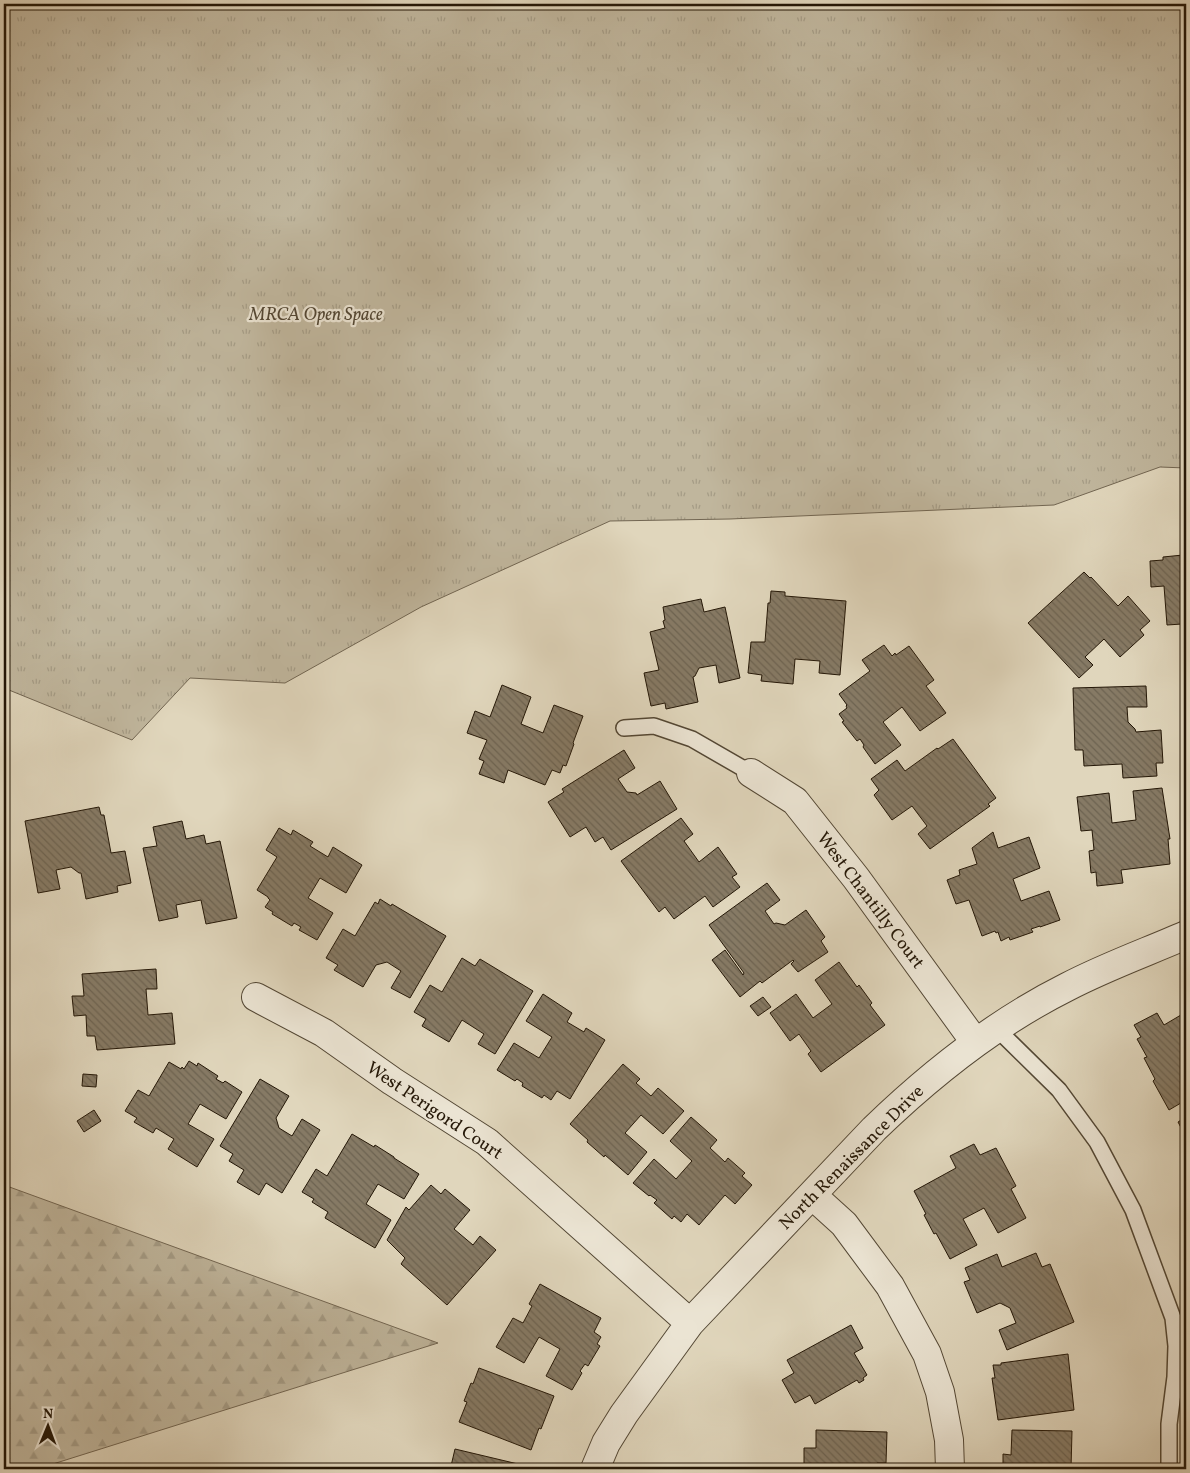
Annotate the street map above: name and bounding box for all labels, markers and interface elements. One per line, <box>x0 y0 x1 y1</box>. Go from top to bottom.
park label: MRCA Open Space <box>248 303 383 328</box>
street label: West Chantilly Court <box>810 827 930 975</box>
street label: West Perigord Court <box>361 1056 507 1166</box>
street label: North Renaissance Drive <box>774 1080 930 1236</box>
north arrow <box>22 1400 72 1450</box>
text: N <box>43 1405 53 1424</box>

